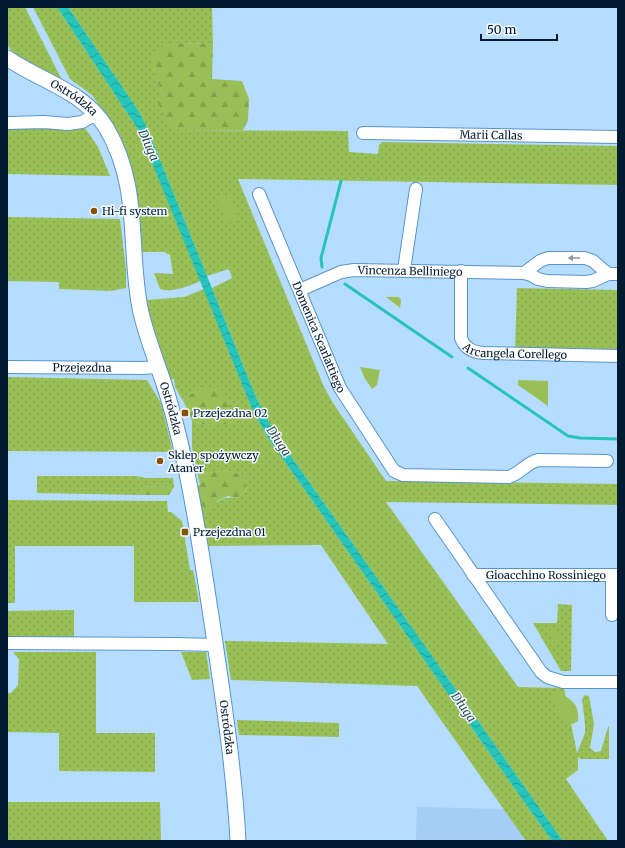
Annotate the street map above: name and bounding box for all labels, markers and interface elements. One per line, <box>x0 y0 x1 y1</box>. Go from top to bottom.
scale bar <box>481 16 557 42</box>
text: 50 m <box>487 22 516 37</box>
street label: Ostródzka <box>48 76 101 119</box>
water label: Długa <box>135 126 163 163</box>
street label: Marii Callas <box>459 128 523 143</box>
place label: Hi-fi system <box>102 204 167 218</box>
marker: Hi-fi system <box>89 206 99 216</box>
one-way arrow <box>567 255 580 261</box>
street label: Vincenza Belliniego <box>357 263 463 279</box>
street label: Domenica Scarlattiego <box>289 279 349 396</box>
street label: Arcangela Corellego <box>459 339 568 362</box>
street label: Przejezdna <box>53 360 111 375</box>
street label: Ostródzka <box>157 380 185 437</box>
place label: Przejezdna 02 <box>193 406 268 420</box>
marker: Przejezdna 02 <box>180 408 190 418</box>
water label: Długa <box>263 422 295 459</box>
place label: Sklep spożywczy Ataner <box>167 448 259 475</box>
marker: Sklep spożywczy Ataner <box>155 456 165 466</box>
place label: Przejezdna 01 <box>193 525 266 539</box>
marker: Przejezdna 01 <box>180 527 190 537</box>
street label: Gioacchino Rossiniego <box>486 568 606 582</box>
water label: Długa <box>448 688 480 725</box>
street label: Ostródzka <box>216 699 237 755</box>

